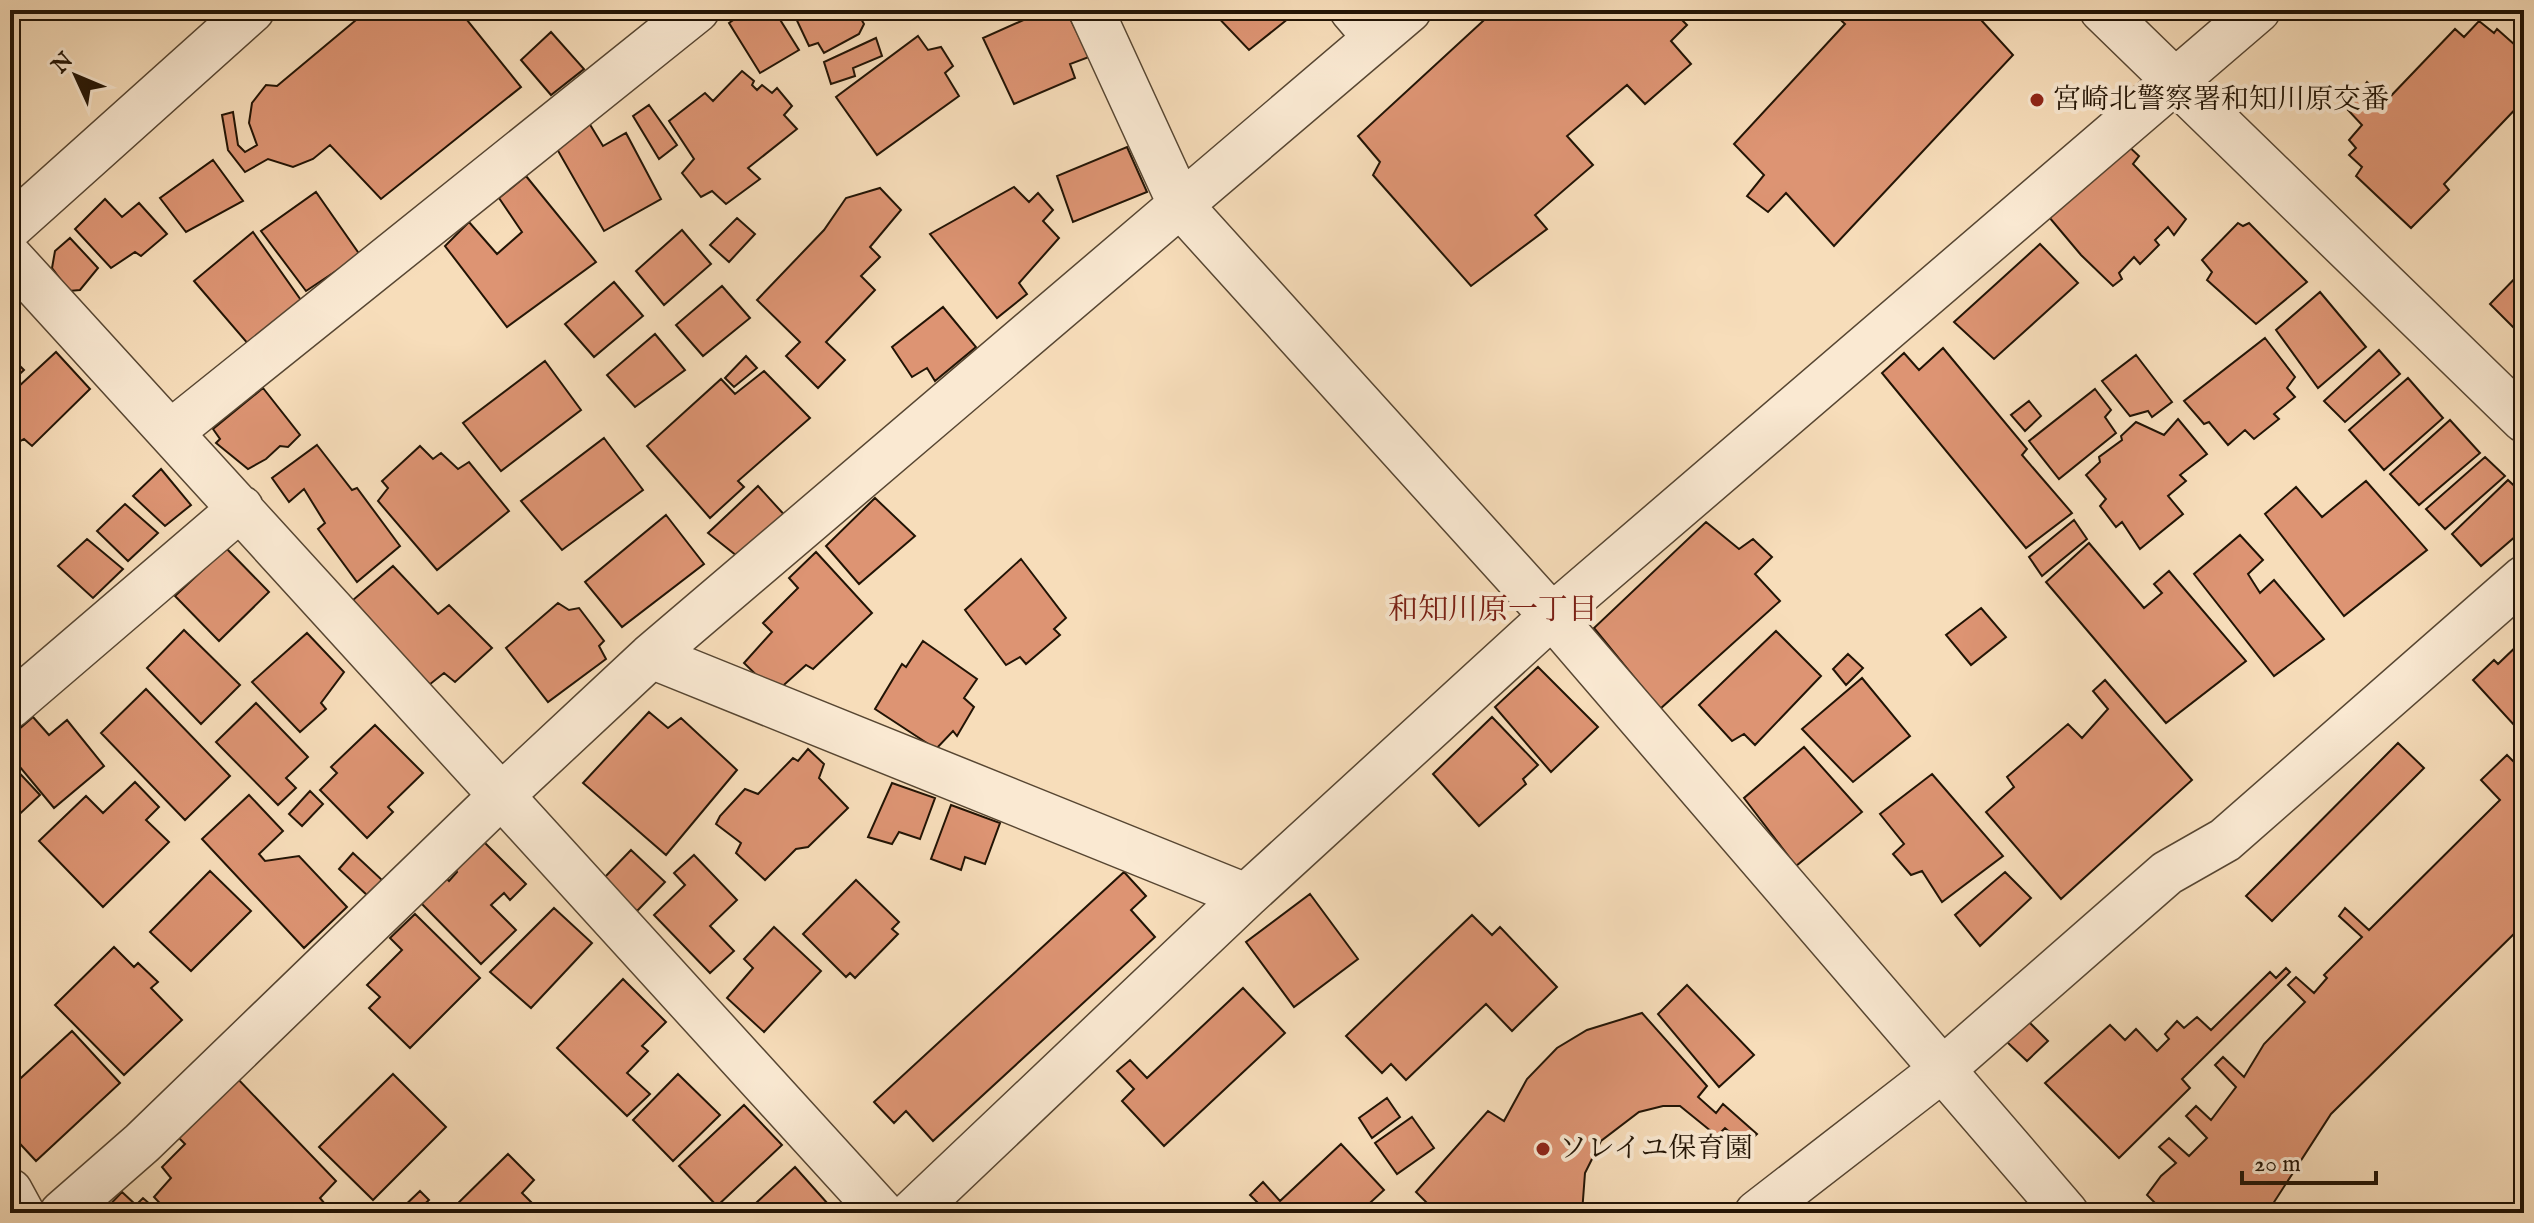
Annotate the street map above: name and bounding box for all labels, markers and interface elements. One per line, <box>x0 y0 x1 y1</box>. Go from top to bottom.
north arrow <box>36 36 116 116</box>
text: N <box>46 47 80 81</box>
place label: 宮崎北警察署和知川原交番 <box>2053 83 2389 118</box>
marker: 宮崎北警察署和知川原交番 <box>2028 91 2046 109</box>
district label: 和知川原一丁目 <box>1388 592 1598 630</box>
place label: ソレイユ保育園 <box>1559 1132 1752 1167</box>
scale bar <box>2242 1135 2376 1185</box>
marker: ソレイユ保育園 <box>1534 1140 1552 1158</box>
text: 20 m <box>2254 1149 2301 1180</box>

